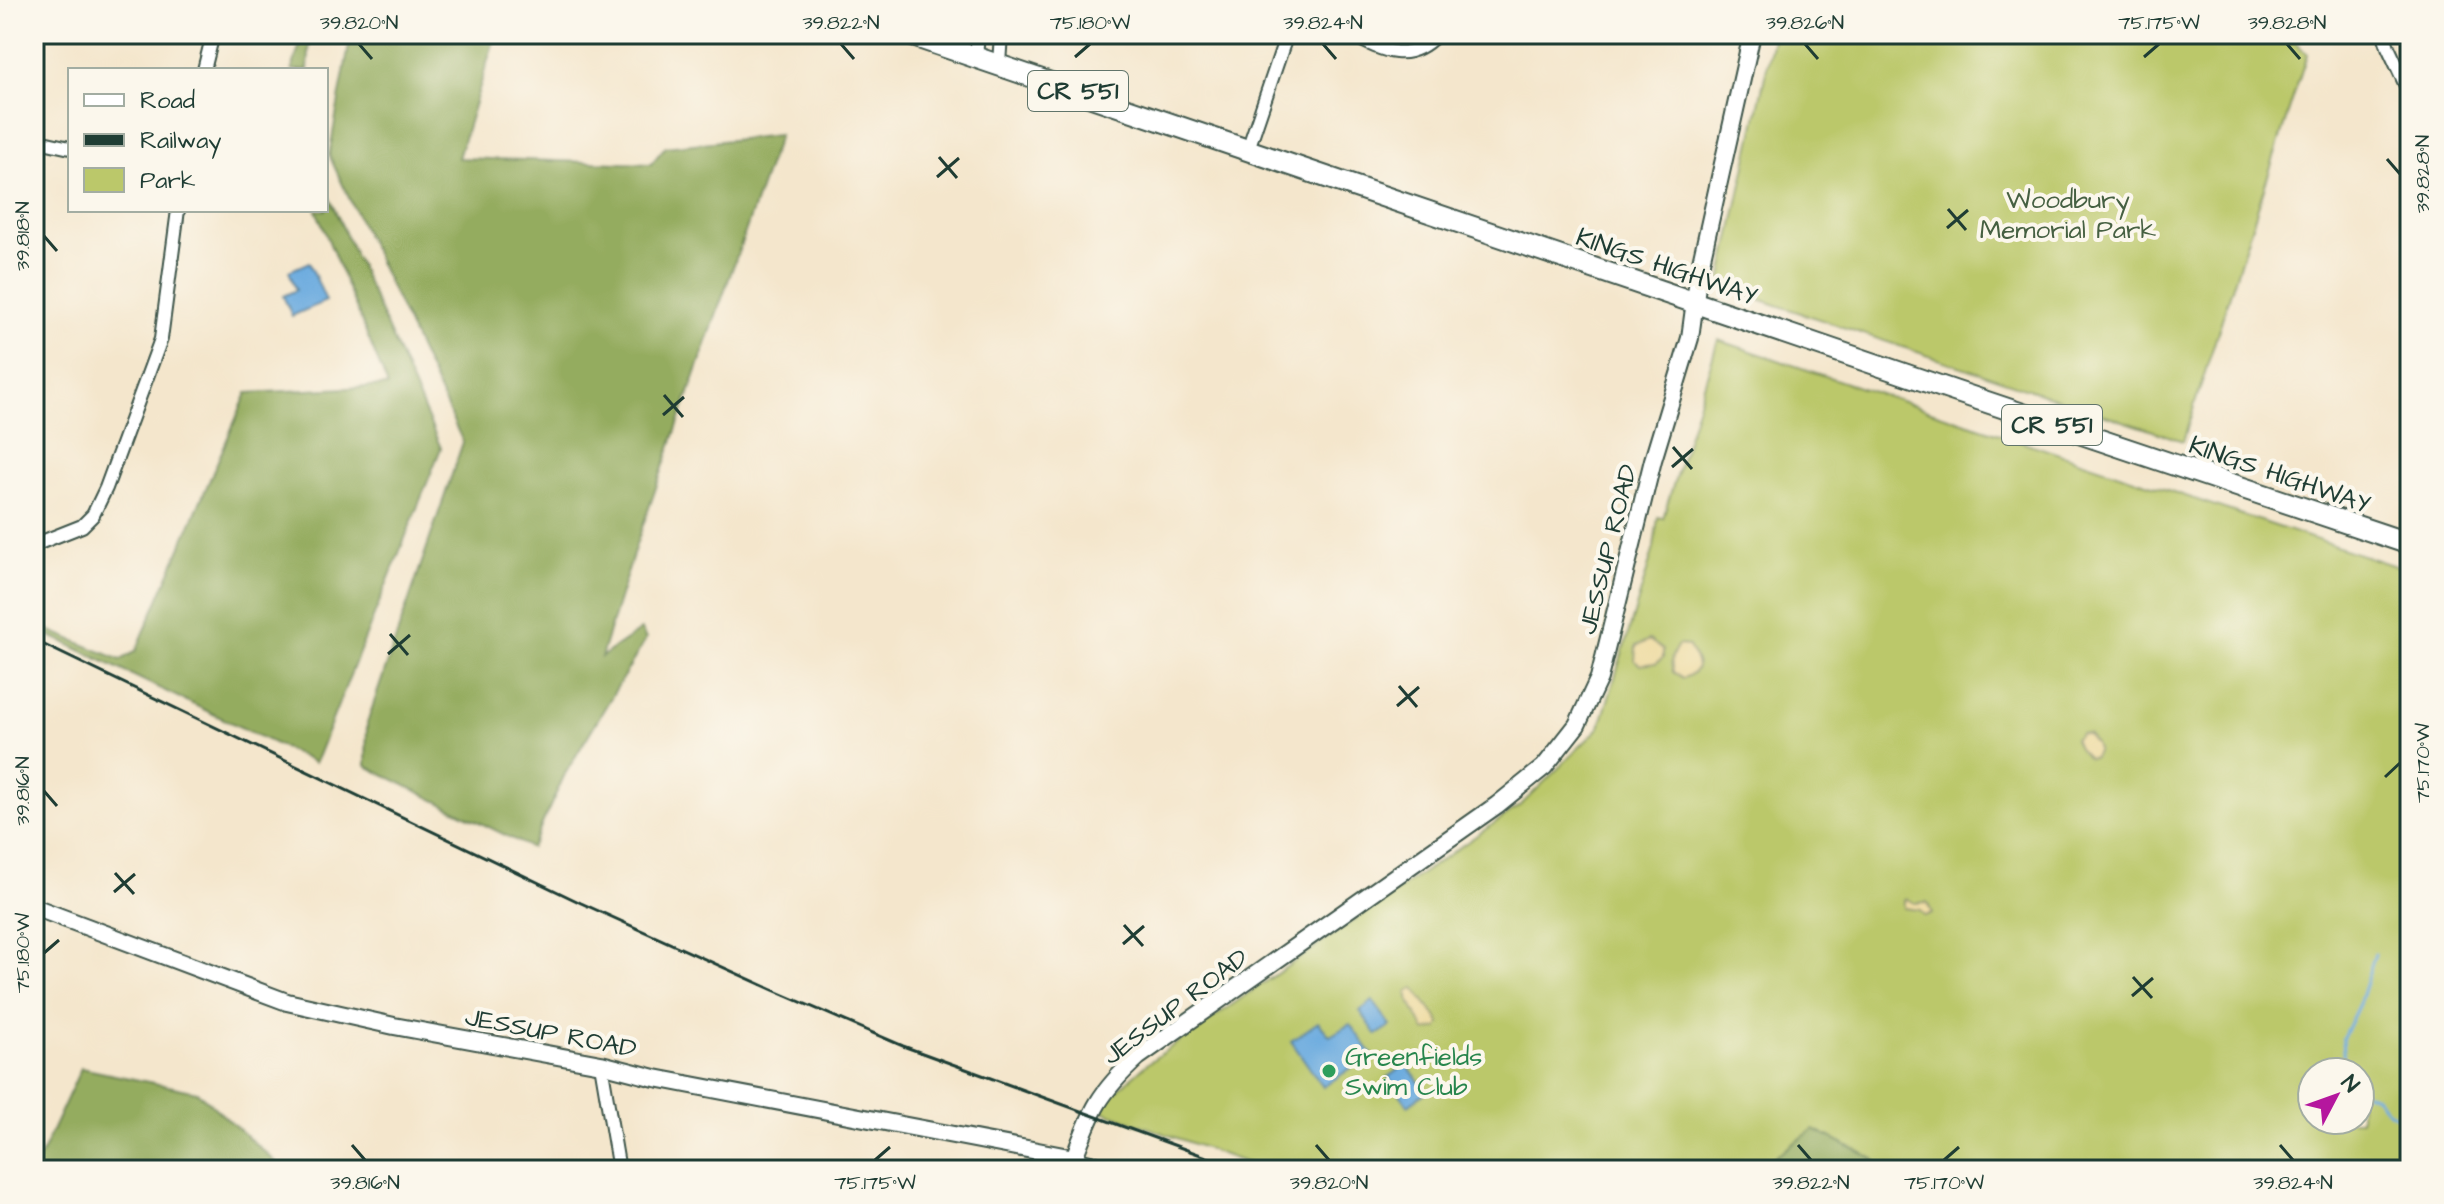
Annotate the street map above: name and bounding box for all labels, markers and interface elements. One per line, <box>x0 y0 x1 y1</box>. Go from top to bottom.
text: 39.820°N <box>320 9 398 37</box>
text: 39.822°N <box>802 9 880 37</box>
text: 75.180°W <box>1050 9 1131 37</box>
text: 39.824°N <box>1283 9 1363 37</box>
text: 39.826°N <box>1766 9 1844 37</box>
text: 75.175°W <box>2118 9 2200 37</box>
text: 39.828°N <box>2248 9 2326 37</box>
legend <box>68 68 328 212</box>
road number: CR 551 <box>1028 71 1128 111</box>
text: Road <box>140 84 195 118</box>
text: Railway <box>140 124 222 159</box>
text: 39.828°N <box>2409 135 2437 213</box>
text: Park <box>140 164 196 198</box>
park label: Woodbury Memorial Park <box>1980 182 2156 248</box>
text: 39.818°N <box>9 201 37 271</box>
street label: KINGS HIGHWAY <box>1571 219 1762 315</box>
road number: CR 551 <box>2002 405 2102 445</box>
street label: KINGS HIGHWAY <box>2184 427 2375 523</box>
street label: JESSUP ROAD <box>1570 461 1646 638</box>
text: 75.170°W <box>2409 723 2437 803</box>
text: 39.816°N <box>9 756 37 826</box>
text: 75.180°W <box>9 912 37 993</box>
street label: JESSUP ROAD <box>1095 940 1256 1073</box>
street label: JESSUP ROAD <box>462 999 640 1067</box>
place label: Greenfields Swim Club <box>1345 1039 1482 1105</box>
north arrow <box>2296 1056 2376 1136</box>
marker: Greenfields Swim Club <box>1320 1062 1338 1080</box>
text: N <box>2334 1068 2366 1099</box>
text: 39.816°N <box>330 1169 400 1197</box>
text: 75.175°W <box>834 1169 916 1197</box>
text: 39.820°N <box>1290 1169 1368 1197</box>
text: 39.822°N <box>1772 1169 1850 1197</box>
text: 75.170°W <box>1904 1169 1984 1197</box>
text: 39.824°N <box>2253 1169 2333 1197</box>

